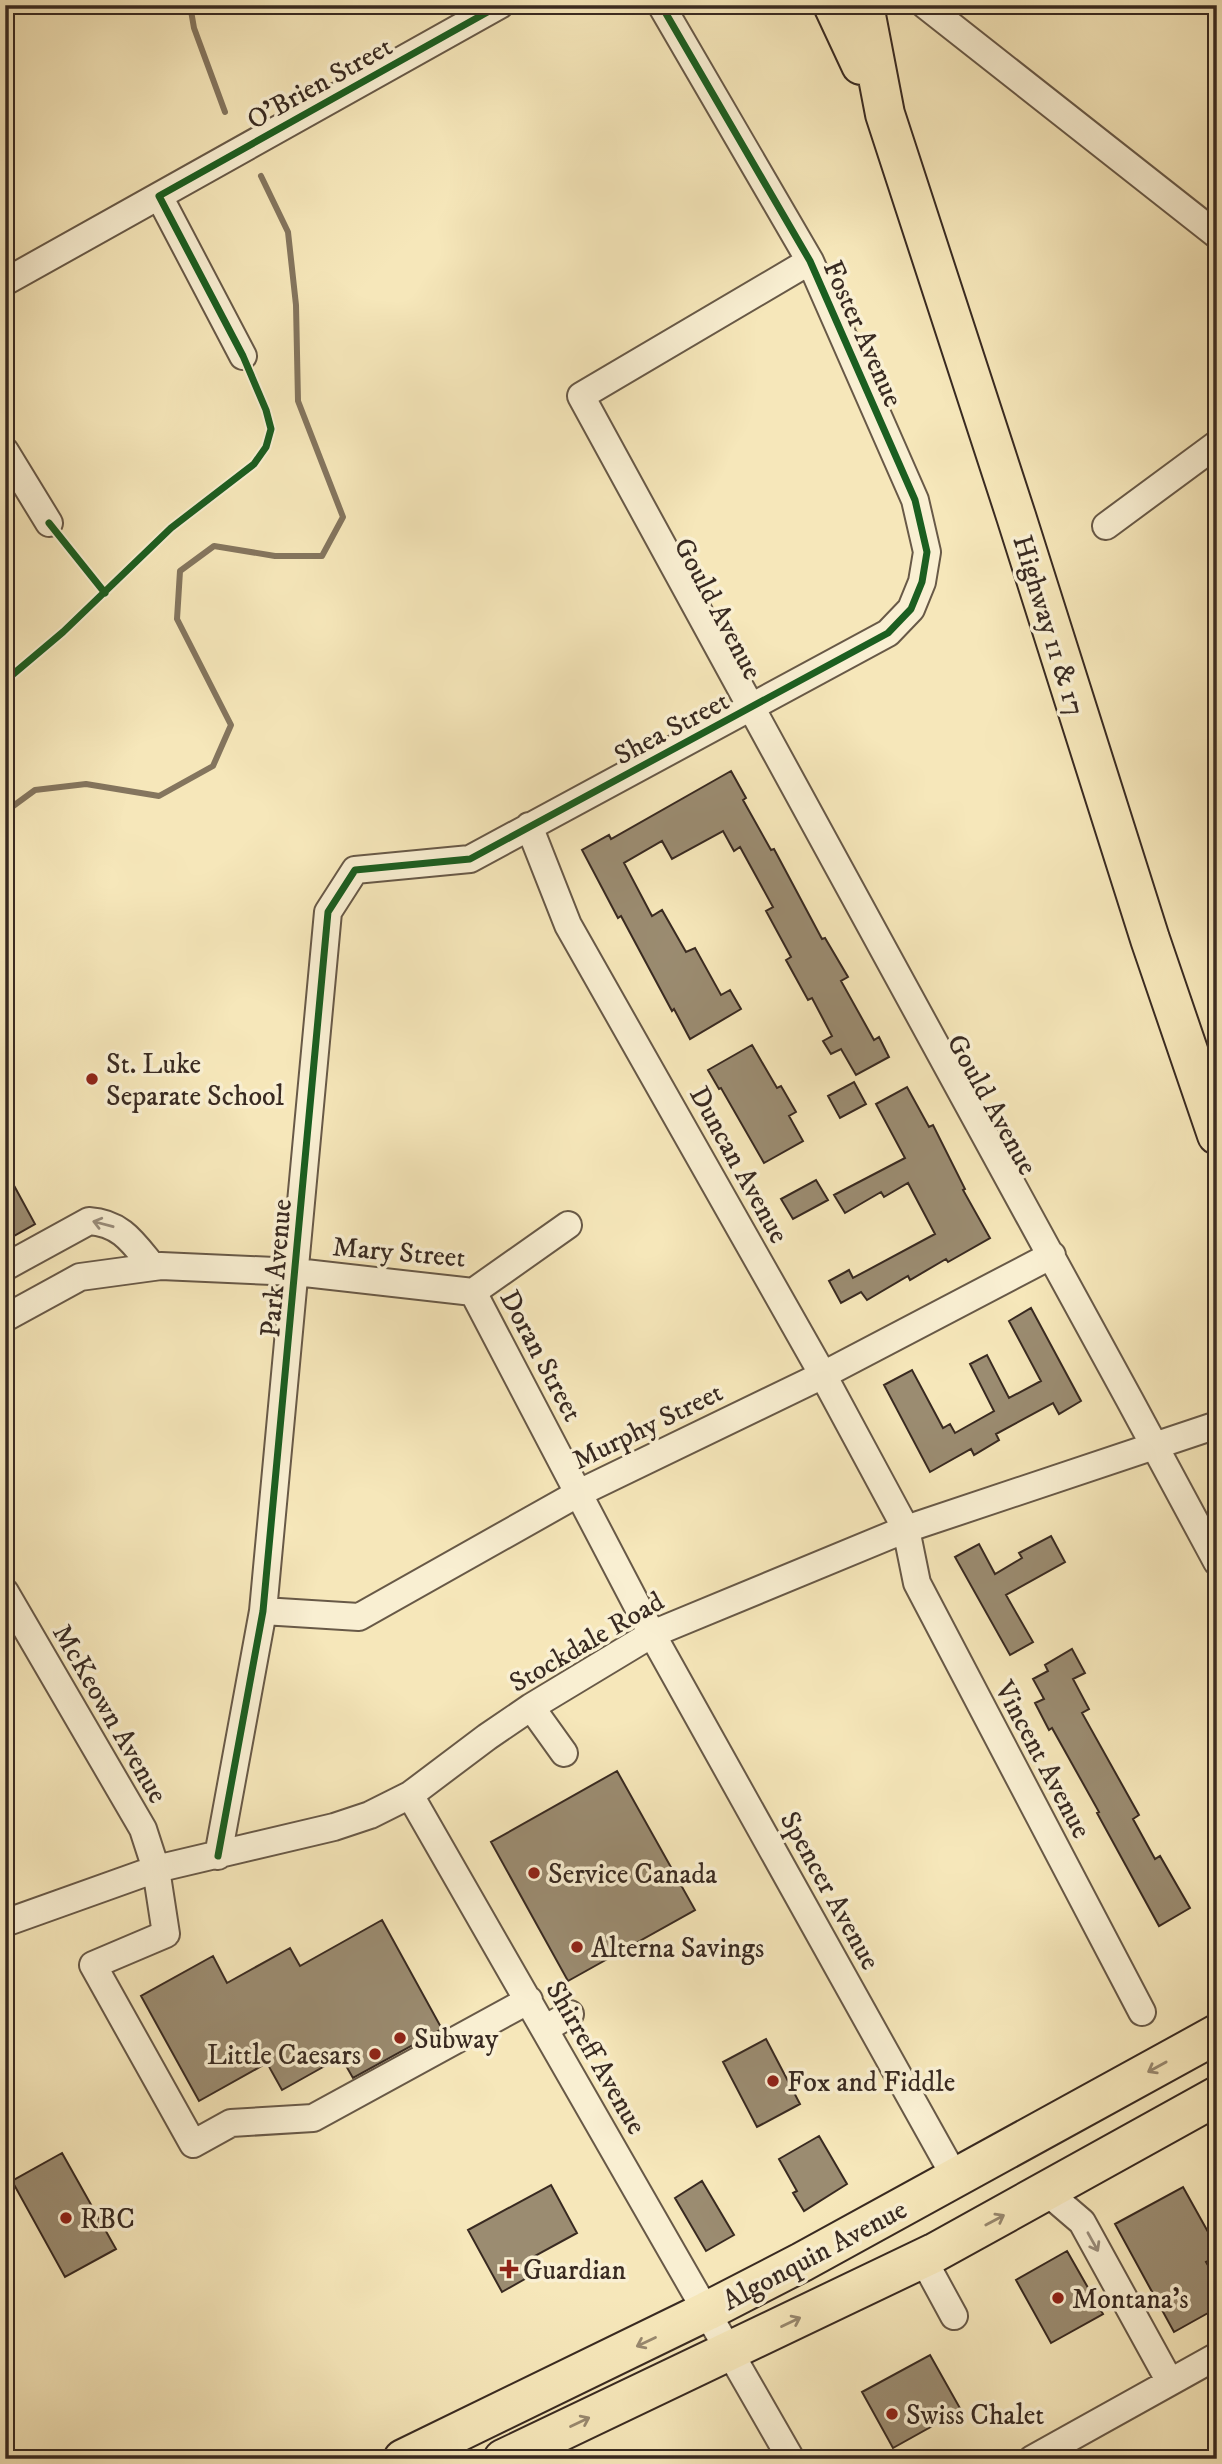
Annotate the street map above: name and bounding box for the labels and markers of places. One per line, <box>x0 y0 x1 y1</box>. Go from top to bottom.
place label: St. Luke Separate School <box>106 1047 285 1114</box>
marker: St. Luke Separate School <box>84 1071 100 1087</box>
place label: Service Canada <box>548 1857 717 1892</box>
marker: Service Canada <box>526 1865 542 1881</box>
place label: Alterna Savings <box>591 1931 764 1966</box>
marker: Alterna Savings <box>569 1939 585 1955</box>
place label: Subway <box>414 2022 499 2057</box>
marker: Subway <box>392 2030 408 2046</box>
place label: Little Caesars <box>207 2038 361 2073</box>
marker: Little Caesars <box>367 2046 383 2062</box>
place label: Fox and Fiddle <box>787 2065 955 2100</box>
marker: Fox and Fiddle <box>765 2073 781 2089</box>
place label: RBC <box>80 2202 135 2237</box>
marker: RBC <box>58 2210 74 2226</box>
place label: Guardian <box>523 2253 626 2288</box>
marker: Guardian <box>501 2261 517 2277</box>
place label: Montana's <box>1072 2282 1189 2317</box>
marker: Montana's <box>1050 2290 1066 2306</box>
place label: Swiss Chalet <box>906 2398 1044 2433</box>
marker: Swiss Chalet <box>884 2406 900 2422</box>

